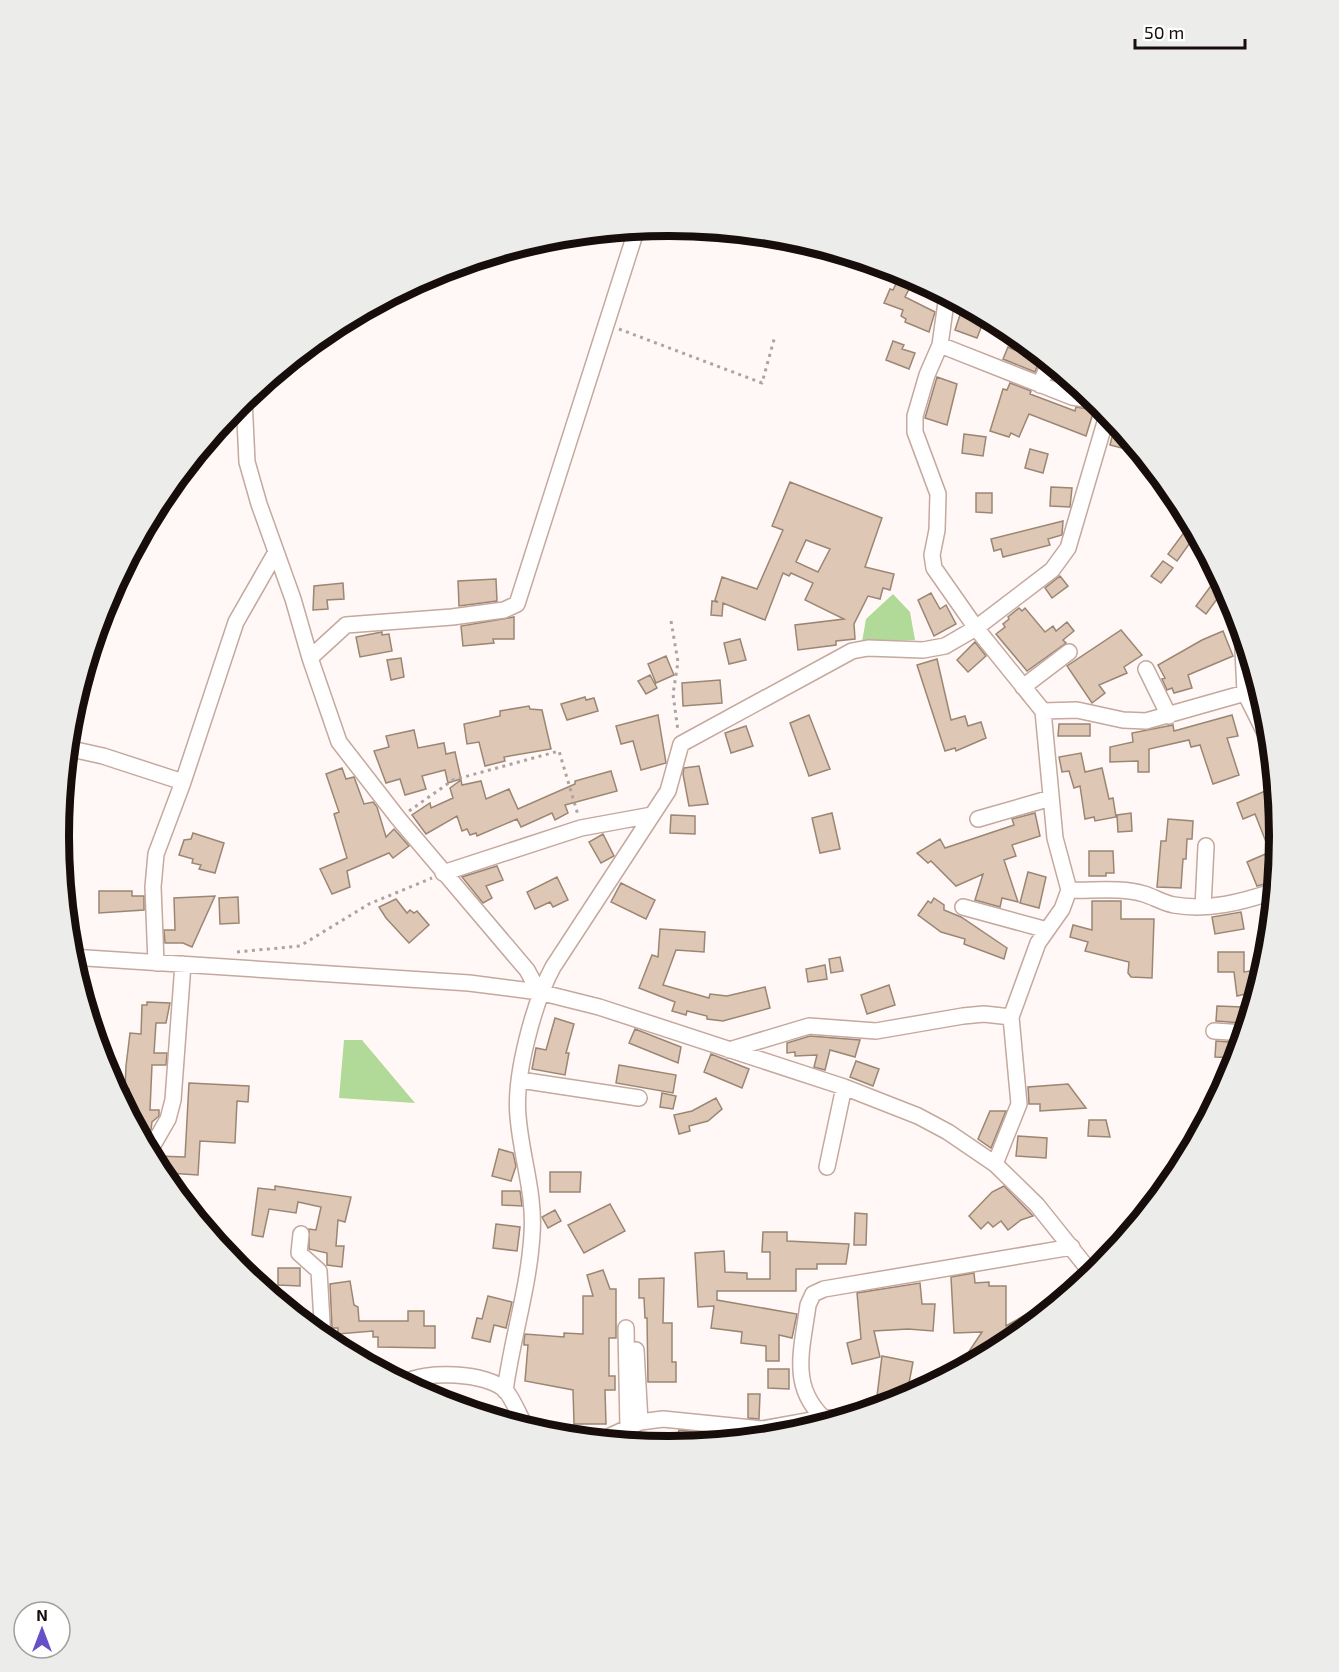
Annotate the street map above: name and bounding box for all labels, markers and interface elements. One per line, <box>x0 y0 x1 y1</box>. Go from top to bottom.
scale bar <box>1135 12 1244 50</box>
text: 50 m <box>1144 21 1184 43</box>
north arrow <box>12 1600 72 1660</box>
text: N <box>36 1605 48 1624</box>

